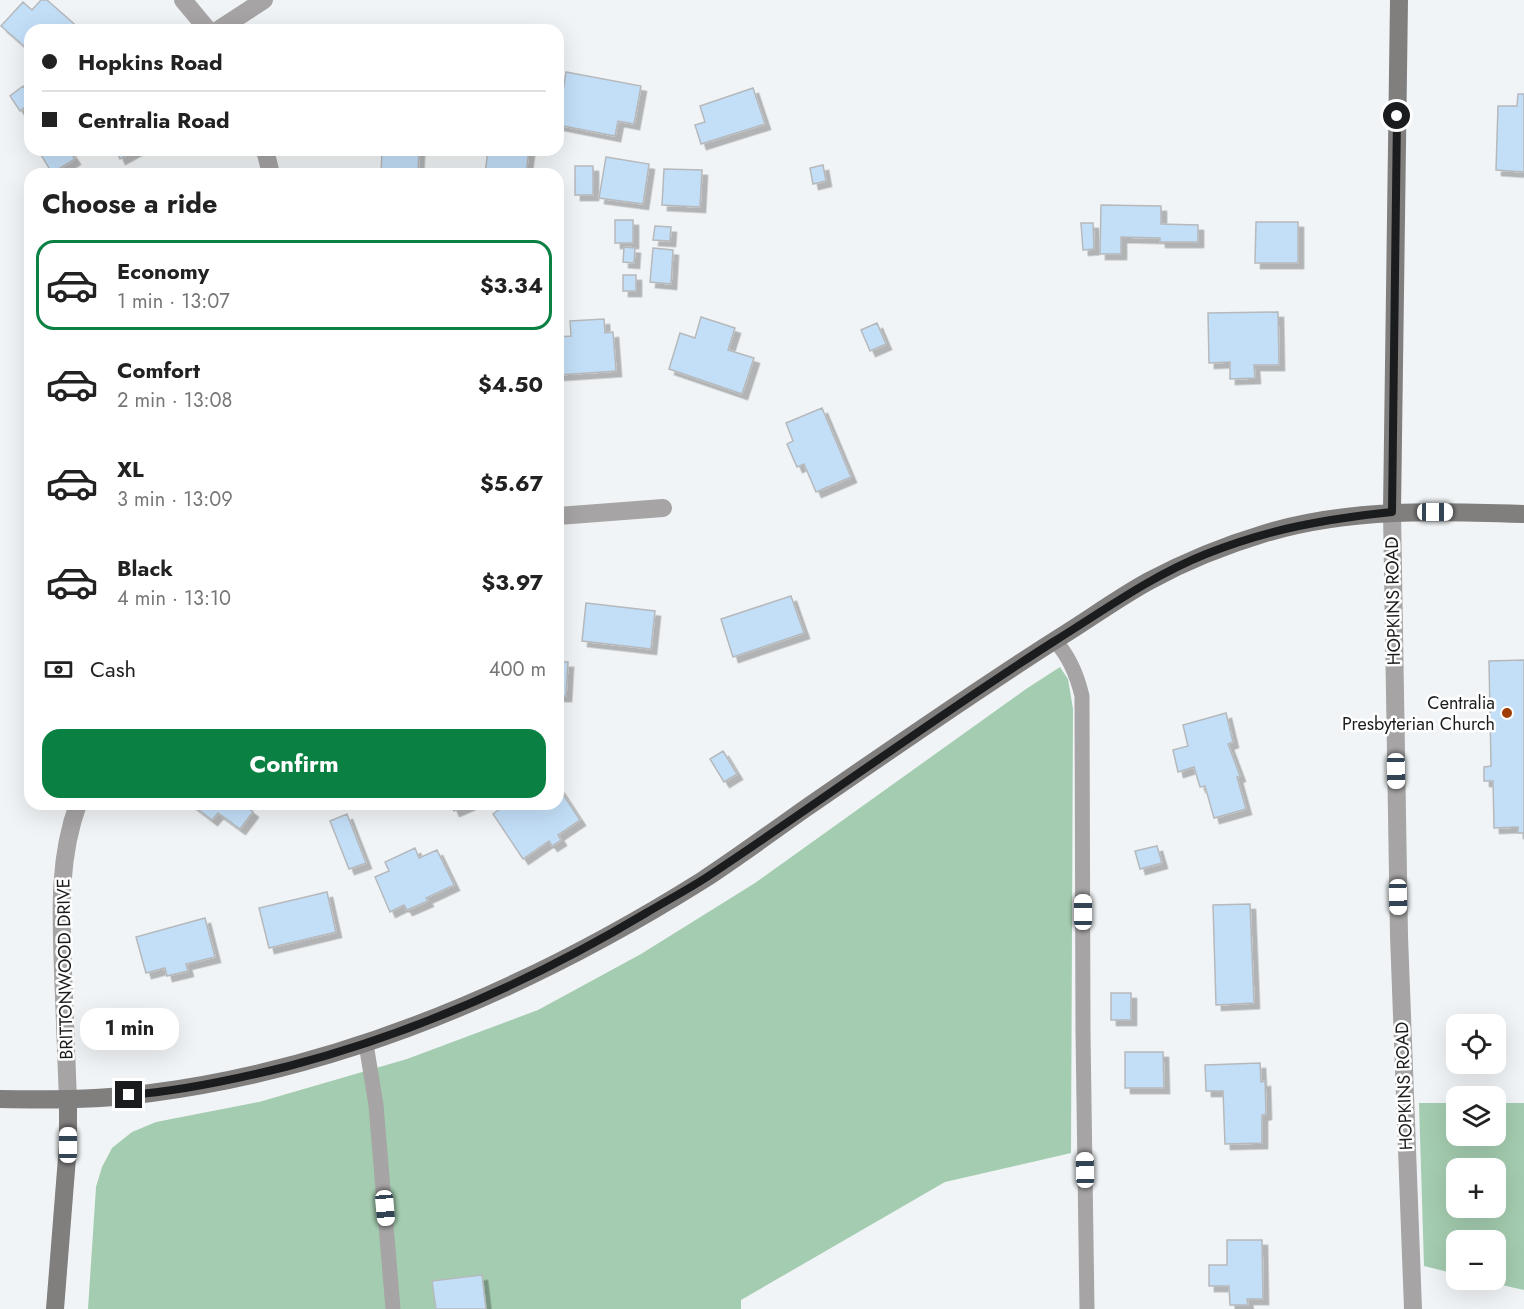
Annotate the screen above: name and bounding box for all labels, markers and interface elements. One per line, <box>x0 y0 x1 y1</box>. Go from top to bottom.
text: Hopkins Road <box>78 46 223 78</box>
route start <box>1383 102 1410 129</box>
text: Centralia Road <box>78 104 230 136</box>
text: Choose a ride <box>42 184 217 223</box>
text: Economy <box>117 255 209 287</box>
icon: car <box>45 258 99 312</box>
text: $3.34 <box>480 269 543 301</box>
text: 1 min · 13:07 <box>117 287 230 316</box>
text: Comfort <box>117 354 200 386</box>
icon: car <box>45 357 99 411</box>
text: $4.50 <box>478 368 543 400</box>
text: 2 min · 13:08 <box>117 386 233 415</box>
text: XL <box>117 453 144 485</box>
icon: car <box>45 456 99 510</box>
text: $5.67 <box>480 467 543 499</box>
text: 3 min · 13:09 <box>117 485 233 514</box>
car <box>1417 503 1453 521</box>
street label: HOPKINS ROAD <box>1379 536 1407 666</box>
text: Black <box>117 552 173 584</box>
icon: car <box>45 555 99 609</box>
text: $3.97 <box>482 566 543 598</box>
text: 4 min · 13:10 <box>117 584 231 613</box>
icon: cash <box>42 653 75 686</box>
text: Cash <box>90 653 136 685</box>
text: 400 m <box>489 655 546 684</box>
place label: Centralia Presbyterian Church <box>1342 690 1495 737</box>
marker: Centralia Presbyterian Church <box>1500 706 1514 720</box>
button: Confirm <box>42 729 546 798</box>
car <box>1387 753 1405 789</box>
street label: BRITTONWOOD DRIVE <box>50 878 80 1060</box>
car <box>1389 879 1407 915</box>
car <box>1074 894 1092 930</box>
callout: 1 min <box>80 1008 178 1050</box>
text: 1 min <box>105 1014 154 1043</box>
map controls <box>1446 1014 1506 1290</box>
button: locate <box>1446 1014 1506 1074</box>
street label: HOPKINS ROAD <box>1389 1021 1419 1151</box>
route end <box>115 1081 142 1108</box>
button: layers <box>1446 1086 1506 1146</box>
car <box>59 1127 77 1163</box>
car <box>1076 1152 1094 1188</box>
button: + <box>1446 1158 1506 1218</box>
car <box>374 1189 396 1227</box>
button: − <box>1446 1230 1506 1290</box>

